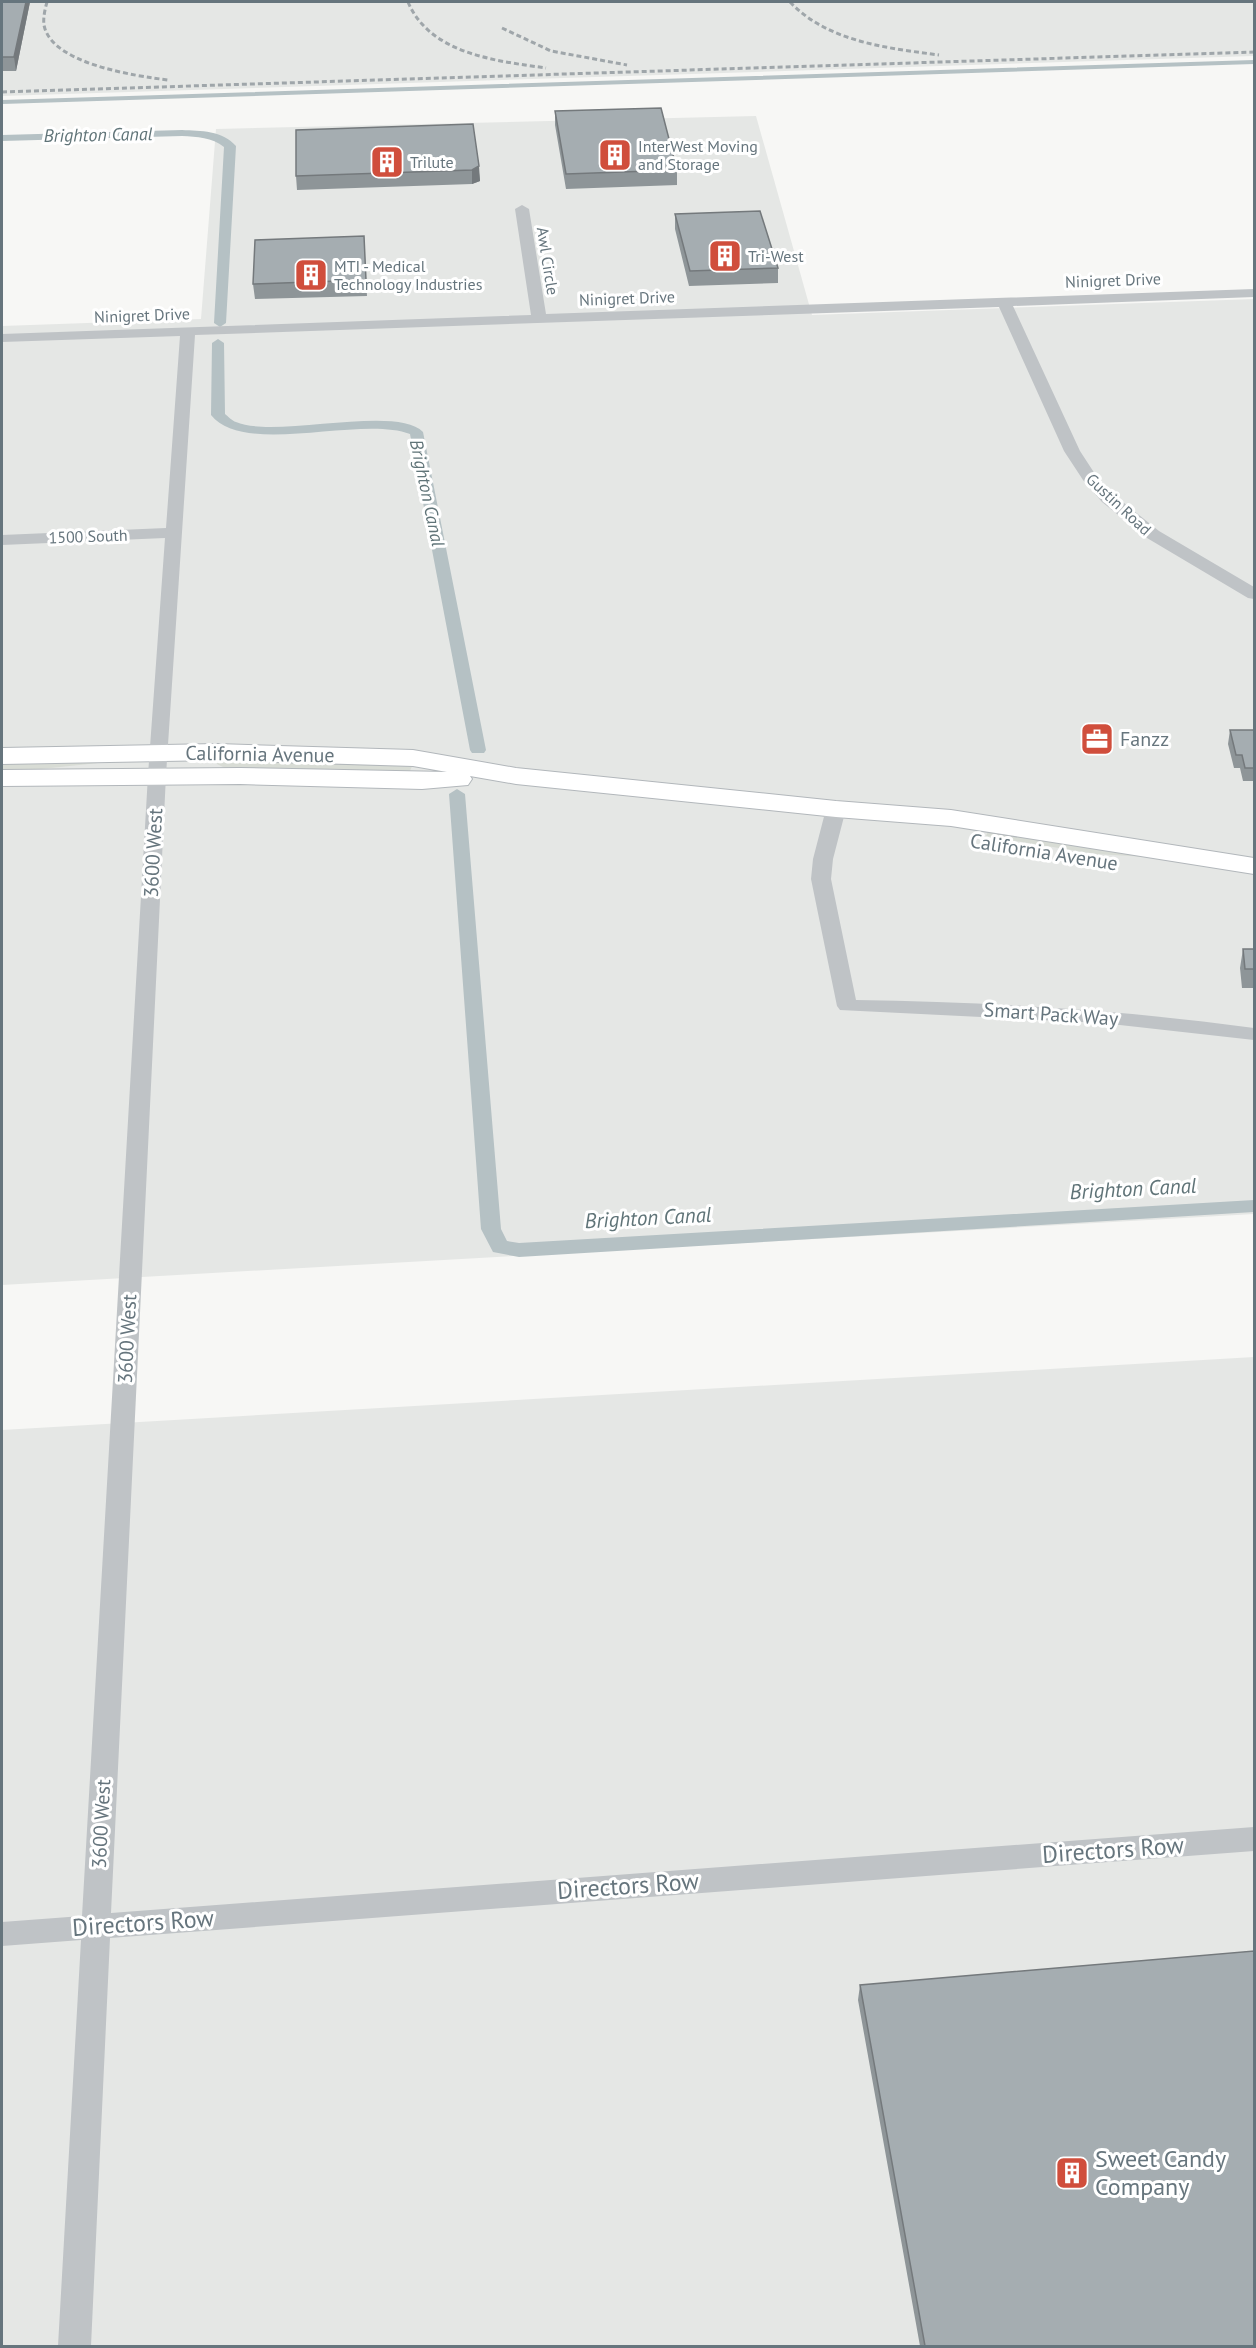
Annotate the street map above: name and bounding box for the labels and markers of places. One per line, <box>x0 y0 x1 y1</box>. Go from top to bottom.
place label: InterWest Moving and Storage <box>638 136 758 174</box>
building icon: InterWest Moving and Storage <box>597 137 633 173</box>
building icon: Trilute <box>369 144 405 180</box>
place label: Trilute <box>410 152 454 172</box>
building icon: Tri-West <box>707 238 743 274</box>
place label: Tri-West <box>748 246 804 266</box>
place label: MTI - Medical Technology Industries <box>334 256 483 294</box>
building icon: MTI - Medical Technology Industries <box>293 257 329 293</box>
office icon: Fanzz <box>1079 721 1115 757</box>
place label: Fanzz <box>1120 726 1169 752</box>
place label: Sweet Candy Company <box>1095 2143 1226 2202</box>
building icon: Sweet Candy Company <box>1054 2155 1090 2191</box>

